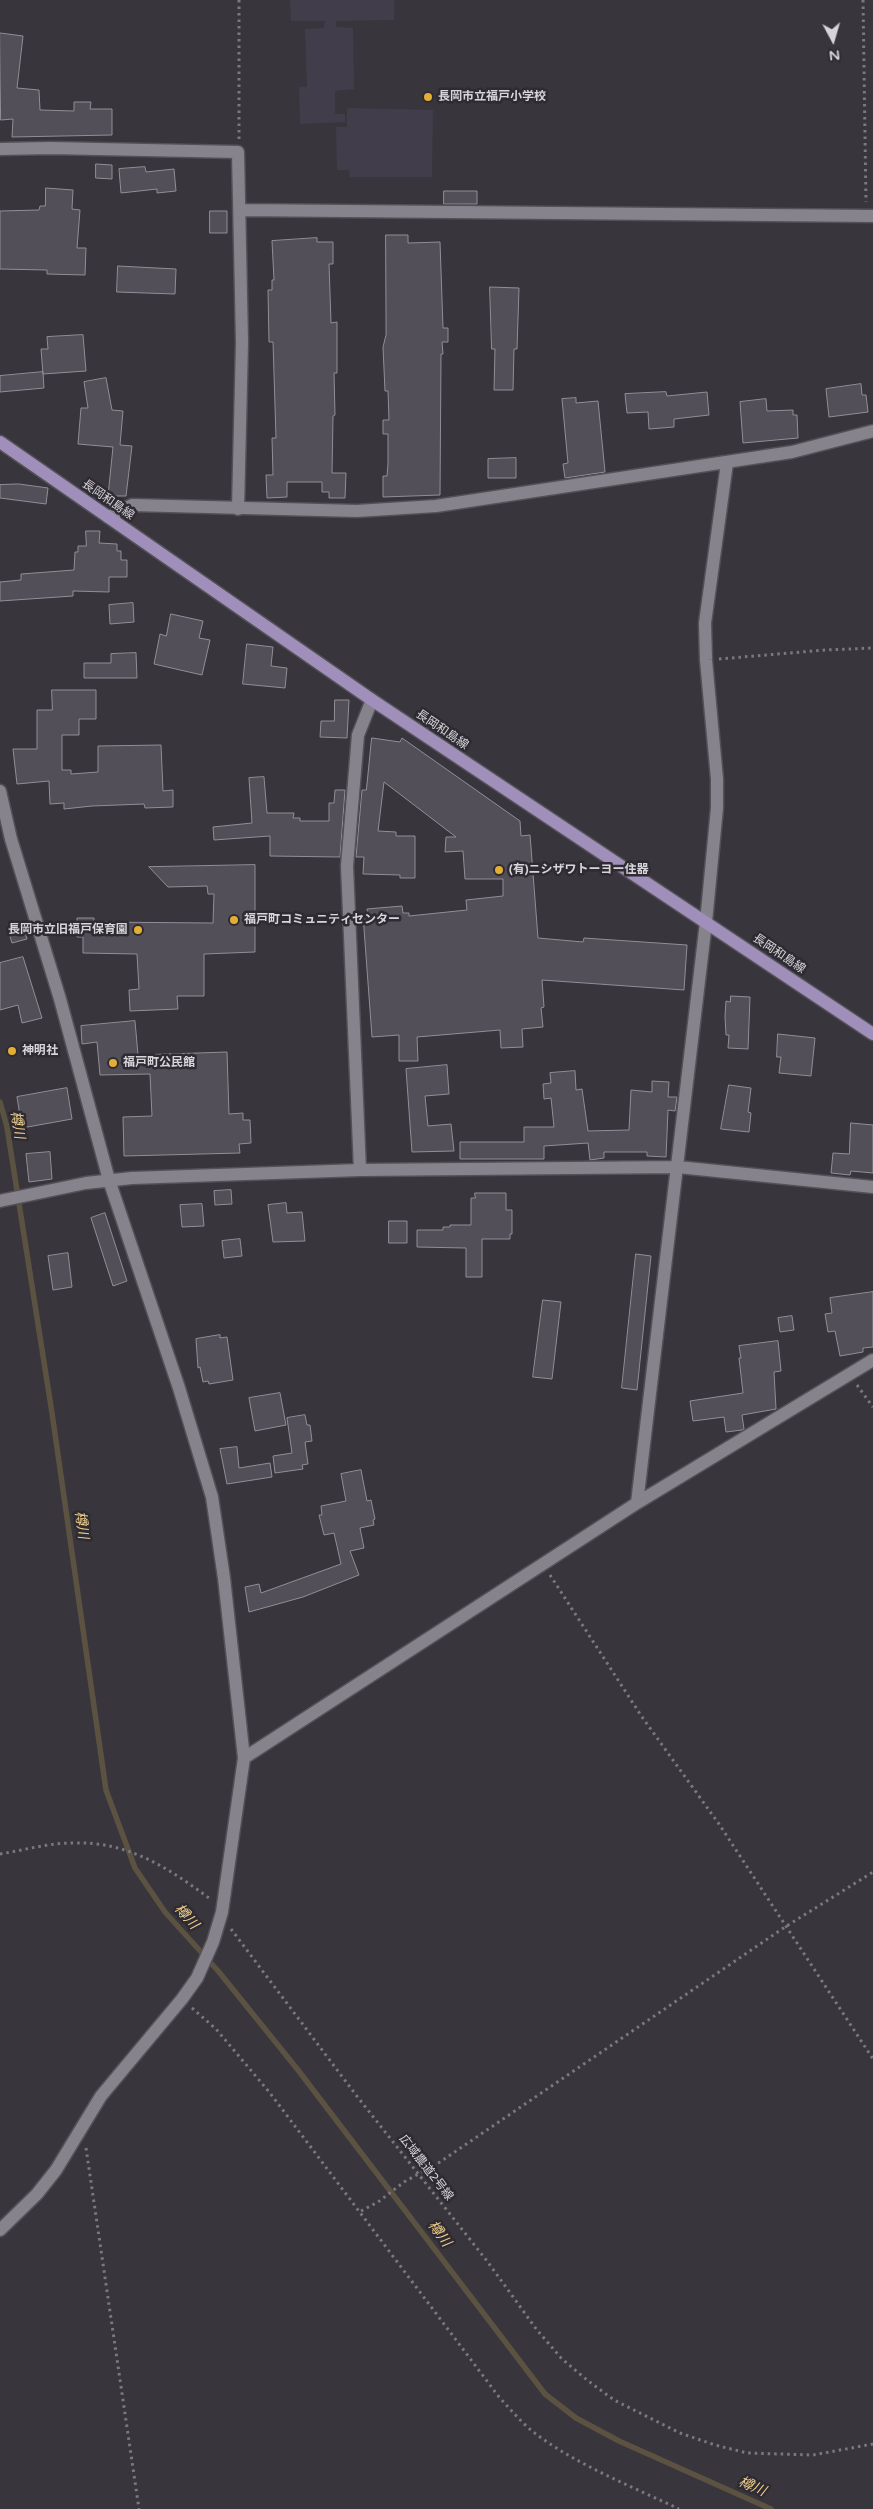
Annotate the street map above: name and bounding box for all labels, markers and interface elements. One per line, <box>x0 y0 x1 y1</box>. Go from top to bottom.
north arrow <box>808 15 858 65</box>
text: N <box>828 46 841 64</box>
place label: 長岡市立福戸小学校 <box>438 90 546 104</box>
marker: 長岡市立福戸小学校 <box>422 91 434 103</box>
street label: 長岡和島線 <box>79 477 137 523</box>
street label: 長岡和島線 <box>413 707 471 753</box>
place label: (有)ニシザワトーヨー住器 <box>509 863 648 877</box>
marker: (有)ニシザワトーヨー住器 <box>493 864 505 876</box>
place label: 福戸町コミュニティセンター <box>244 913 400 927</box>
marker: 福戸町コミュニティセンター <box>228 914 240 926</box>
place label: 長岡市立旧福戸保育園 <box>8 923 128 937</box>
marker: 長岡市立旧福戸保育園 <box>132 924 144 936</box>
street label: 長岡和島線 <box>750 931 808 977</box>
place label: 神明社 <box>22 1044 58 1058</box>
marker: 神明社 <box>6 1045 18 1057</box>
place label: 福戸町公民館 <box>123 1056 195 1070</box>
marker: 福戸町公民館 <box>107 1057 119 1069</box>
water label: 樽川 <box>7 1110 27 1140</box>
water label: 樽川 <box>71 1510 91 1540</box>
water label: 樽川 <box>170 1901 202 1933</box>
street label: 広域農道2号線 <box>396 2132 456 2204</box>
water label: 樽川 <box>424 2218 454 2250</box>
water label: 樽川 <box>736 2474 768 2500</box>

